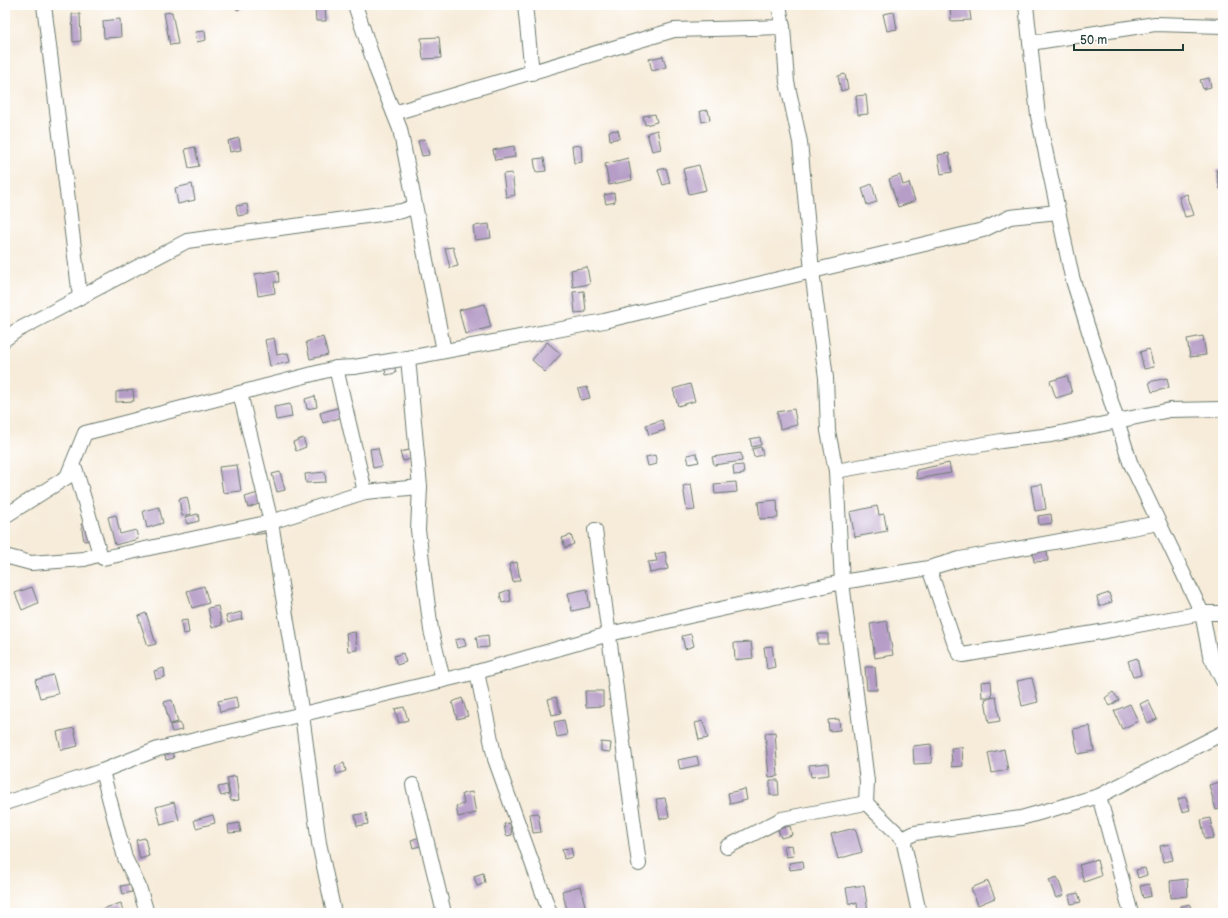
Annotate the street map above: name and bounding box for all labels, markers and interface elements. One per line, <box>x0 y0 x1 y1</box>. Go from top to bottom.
scale bar <box>1074 26 1183 52</box>
text: 50 m <box>1080 33 1107 48</box>

